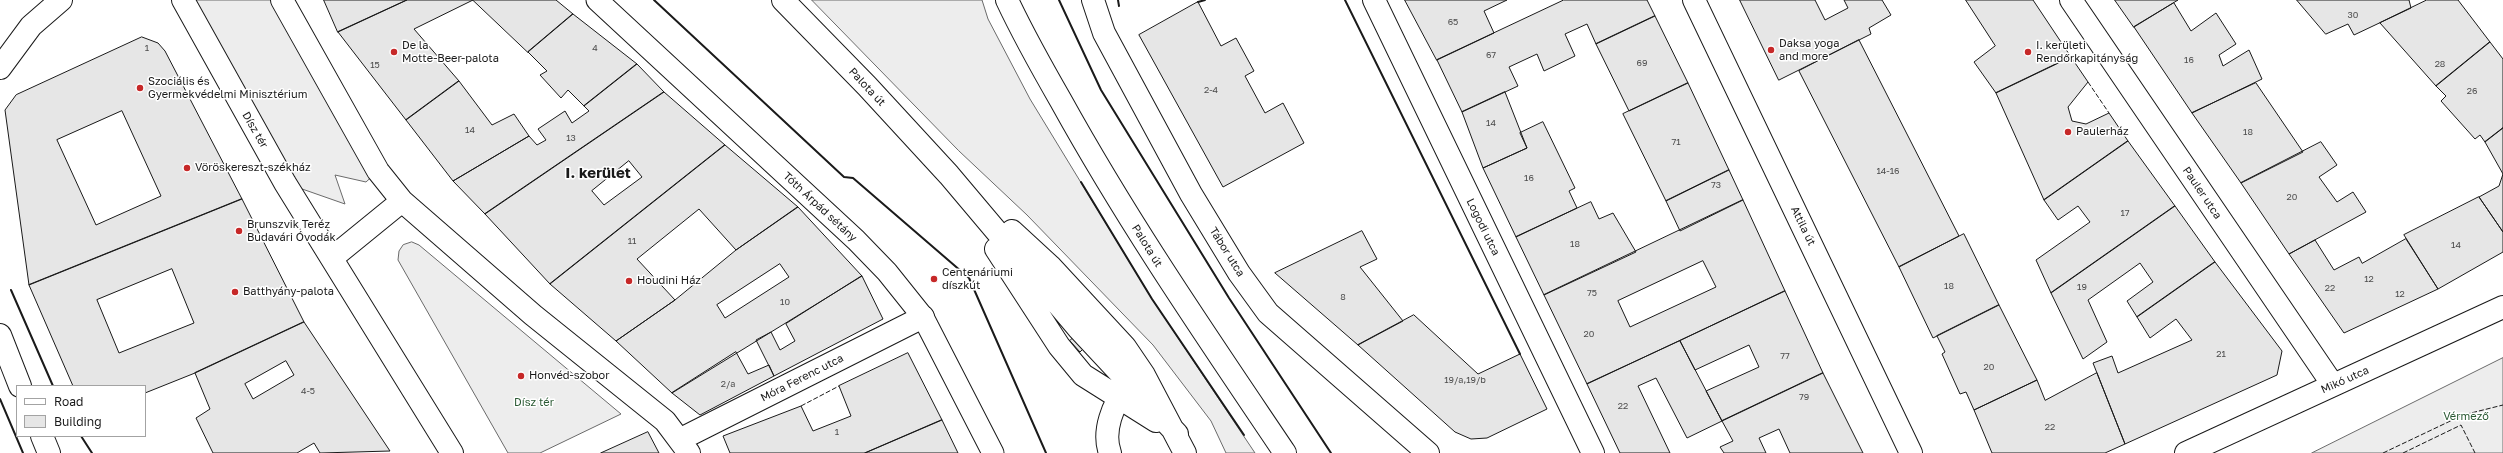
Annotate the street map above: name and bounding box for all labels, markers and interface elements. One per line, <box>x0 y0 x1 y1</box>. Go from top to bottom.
house number: 30 <box>2348 10 2358 20</box>
house number: 65 <box>1448 17 1458 27</box>
place label: Daksa yoga and more <box>1779 37 1839 63</box>
place label: De la Motte-Beer-palota <box>402 39 499 65</box>
place label: I. kerületi Rendőrkapitányság <box>2036 39 2138 65</box>
house number: 1 <box>145 43 149 53</box>
house number: 4 <box>592 43 598 53</box>
marker: Daksa yoga and more <box>1766 45 1776 55</box>
marker: De la Motte-Beer-palota <box>389 47 399 57</box>
marker: I. kerületi Rendőrkapitányság <box>2023 47 2033 57</box>
house number: 67 <box>1486 50 1496 60</box>
house number: 16 <box>2184 55 2194 65</box>
house number: 69 <box>1637 58 1647 68</box>
house number: 28 <box>2435 59 2445 69</box>
house number: 15 <box>370 60 380 70</box>
street label: Palota út <box>846 65 888 109</box>
place label: Szociális és Gyermekvédelmi Minisztérium <box>148 75 307 101</box>
marker: Szociális és Gyermekvédelmi Minisztérium <box>135 83 145 93</box>
house number: 2-4 <box>1204 85 1218 95</box>
house number: 26 <box>2467 86 2477 96</box>
street label: Dísz tér <box>239 109 271 151</box>
house number: 14 <box>1486 118 1496 128</box>
house number: 14 <box>465 125 475 135</box>
place label: Paulerház <box>2076 125 2129 139</box>
marker: Paulerház <box>2063 127 2073 137</box>
house number: 18 <box>2243 127 2253 137</box>
house number: 13 <box>566 133 576 143</box>
house number: 71 <box>1671 137 1681 147</box>
place label: Vöröskereszt-székház <box>195 161 310 175</box>
marker: Vöröskereszt-székház <box>182 163 192 173</box>
district label: I. kerület <box>565 164 631 182</box>
street label: Pauler utca <box>2180 164 2224 222</box>
house number: 14-16 <box>1876 166 1900 176</box>
street label: Tóth Árpád sétány <box>780 169 860 245</box>
house number: 16 <box>1524 173 1534 183</box>
house number: 73 <box>1711 180 1721 190</box>
house number: 20 <box>2287 192 2297 202</box>
street label: Logodi utca <box>1464 196 1502 258</box>
street label: Attila út <box>1788 204 1818 248</box>
house number: 17 <box>2120 208 2130 218</box>
place label: Brunszvik Teréz Budavári Óvodák <box>247 218 336 244</box>
street label: Palota út <box>1129 222 1165 270</box>
street label: Tábor utca <box>1207 225 1247 279</box>
marker: Brunszvik Teréz Budavári Óvodák <box>234 226 244 236</box>
house number: 11 <box>628 236 636 246</box>
house number: 18 <box>1570 239 1580 249</box>
house number: 14 <box>2451 240 2461 250</box>
place label: Centenáriumi díszkút <box>942 266 1013 292</box>
place label: Houdini Ház <box>637 274 701 288</box>
marker: Centenáriumi díszkút <box>929 274 939 284</box>
house number: 12 <box>2364 274 2374 284</box>
marker: Houdini Ház <box>624 276 634 286</box>
house number: 18 <box>1944 281 1954 291</box>
house number: 19 <box>2077 282 2087 292</box>
house number: 22 <box>2325 283 2335 293</box>
place label: Batthyány-palota <box>243 285 334 299</box>
marker: Batthyány-palota <box>230 287 240 297</box>
house number: 75 <box>1587 288 1597 298</box>
house number: 12 <box>2395 289 2405 299</box>
house number: 8 <box>1340 292 1346 302</box>
house number: 10 <box>780 297 790 307</box>
house number: 20 <box>1584 329 1594 339</box>
house number: 21 <box>2216 349 2226 359</box>
street label: Móra Ferenc utca <box>758 351 846 405</box>
house number: 77 <box>1780 351 1790 361</box>
house number: 20 <box>1984 362 1994 372</box>
street label: Mikó utca <box>2319 364 2371 396</box>
place label: Honvéd-szobor <box>529 369 609 383</box>
marker: Honvéd-szobor <box>516 371 526 381</box>
house number: 19/a,19/b <box>1444 375 1486 385</box>
house number: 2/a <box>721 379 735 389</box>
legend <box>16 385 146 437</box>
house number: 4-5 <box>301 386 315 396</box>
house number: 79 <box>1799 392 1809 402</box>
text: Road <box>54 394 83 409</box>
park label: Dísz tér <box>514 396 554 410</box>
house number: 22 <box>1618 401 1628 411</box>
park label: Vérmező <box>2443 410 2489 424</box>
text: Building <box>54 414 102 429</box>
house number: 22 <box>2045 422 2055 432</box>
house number: 1 <box>835 427 839 437</box>

